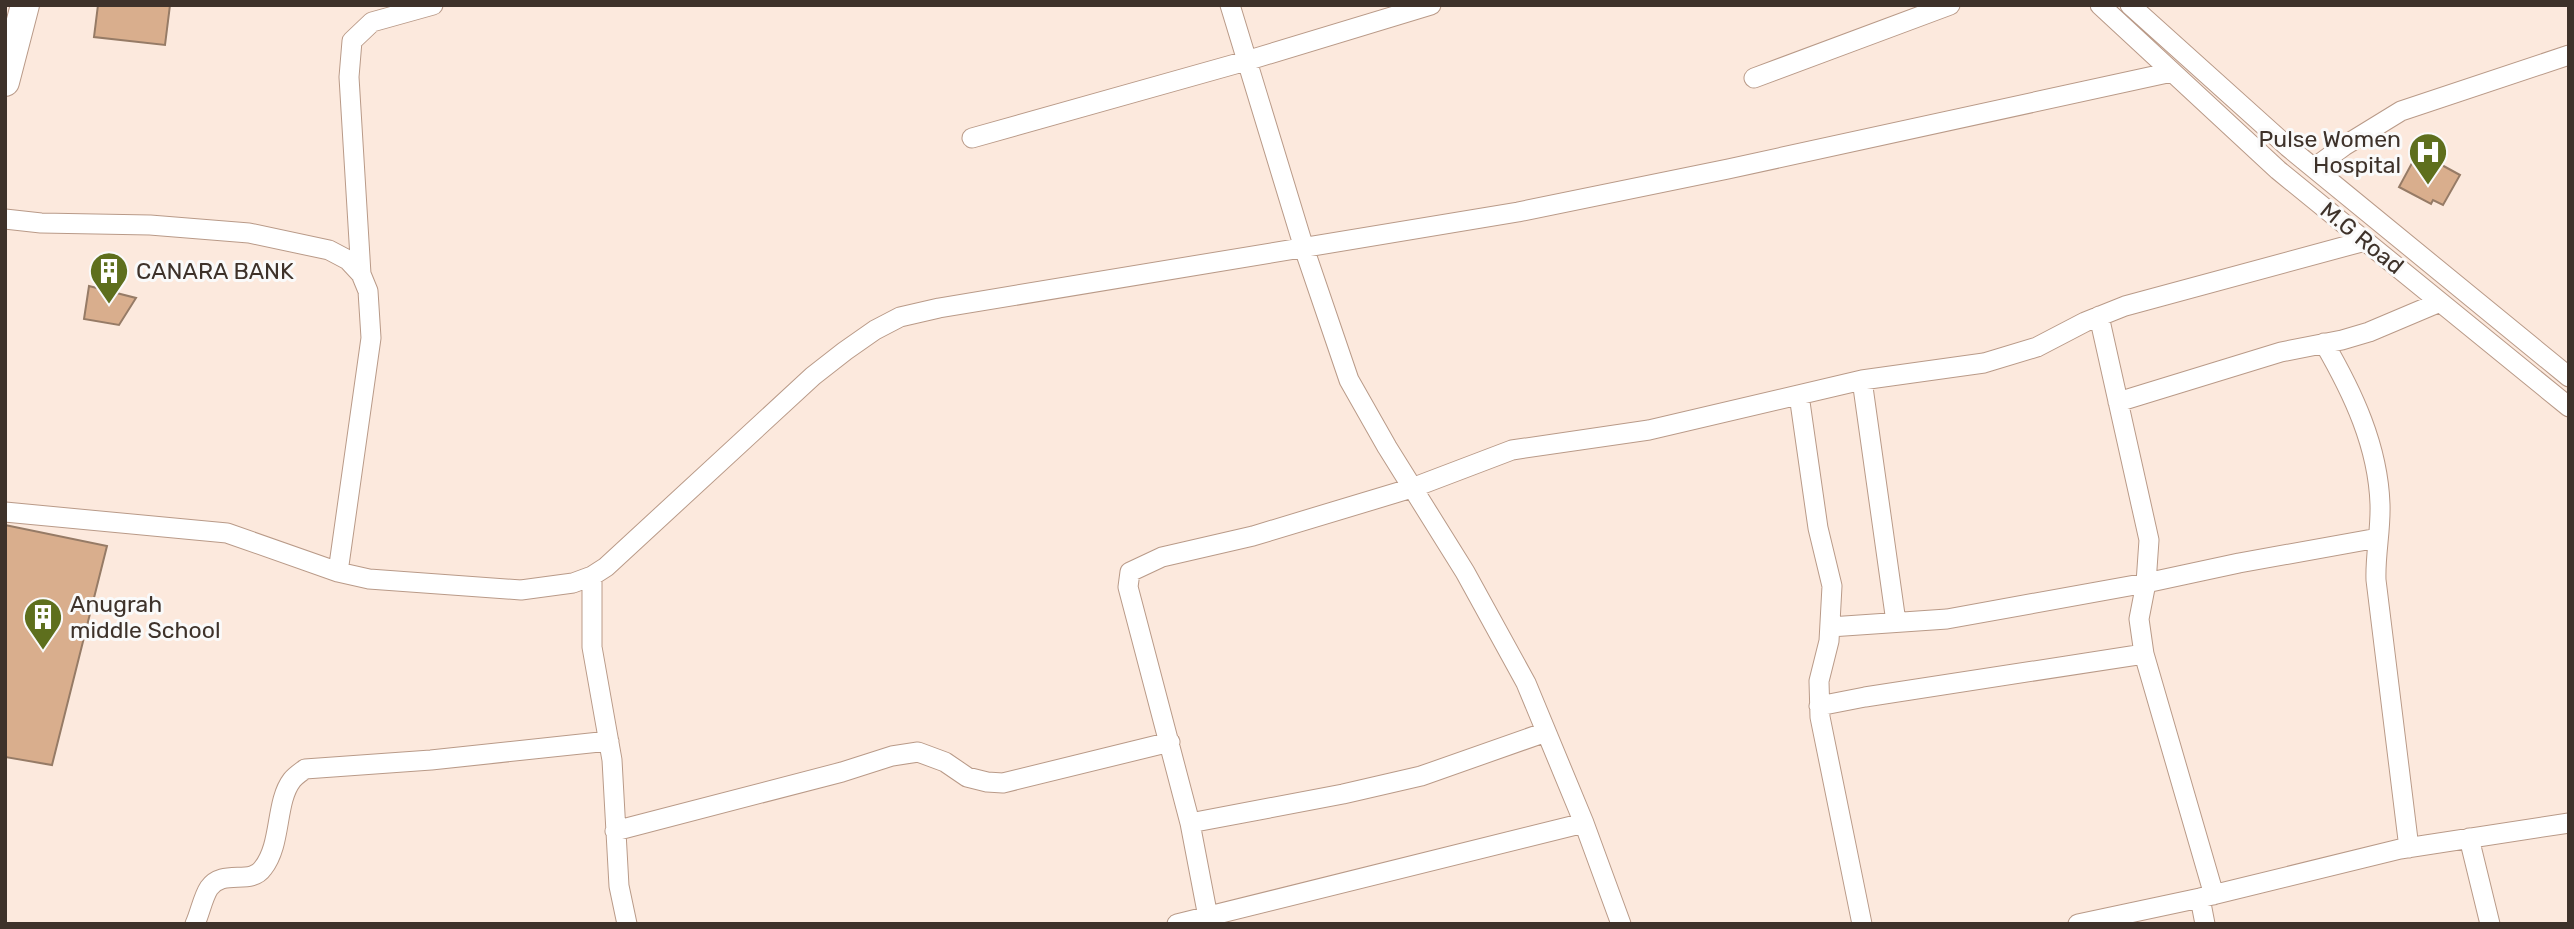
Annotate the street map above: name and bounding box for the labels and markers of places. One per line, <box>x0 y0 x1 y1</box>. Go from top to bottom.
place label: Pulse Women Hospital <box>2259 125 2401 179</box>
hospital icon: Pulse Women Hospital <box>2407 131 2449 186</box>
building icon: CANARA BANK <box>88 250 130 305</box>
place label: CANARA BANK <box>136 257 294 285</box>
place label: Anugrah middle School <box>70 590 221 644</box>
building icon: Anugrah middle School <box>22 596 64 651</box>

